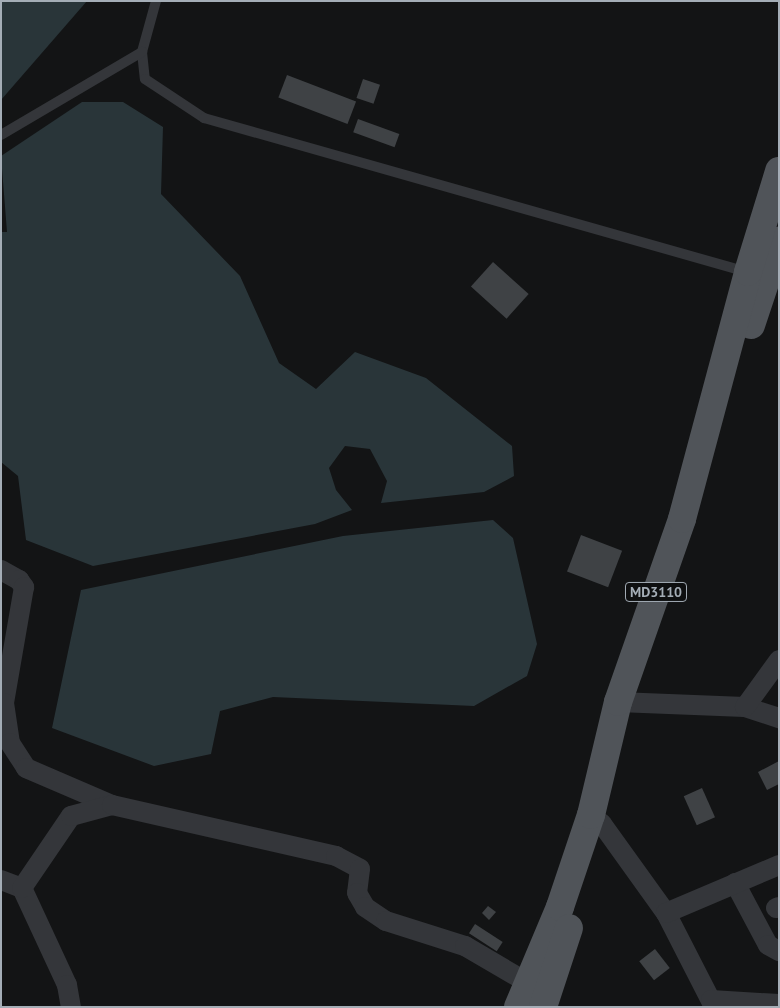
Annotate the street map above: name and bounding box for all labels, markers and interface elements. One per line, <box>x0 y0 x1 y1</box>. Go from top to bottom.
road number: MD3110 <box>625 580 687 604</box>

